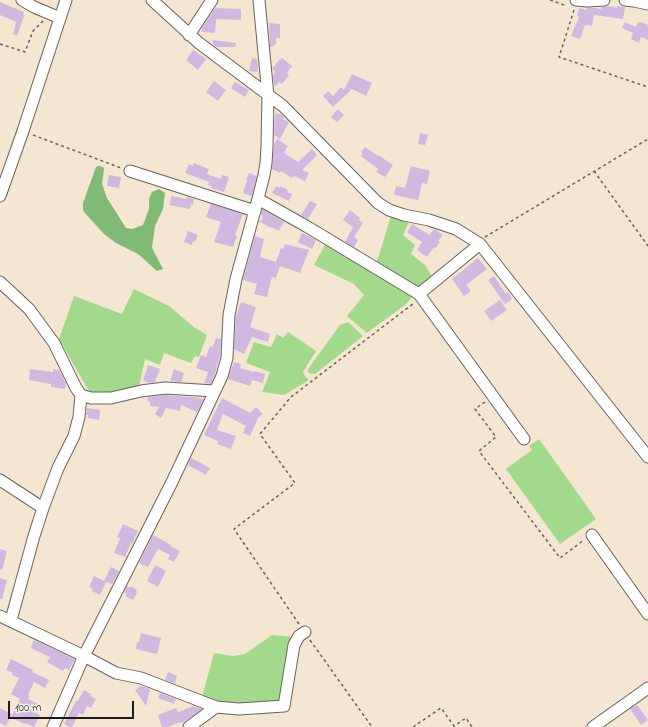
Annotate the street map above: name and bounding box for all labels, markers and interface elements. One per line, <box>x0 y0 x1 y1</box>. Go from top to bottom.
scale bar <box>10 693 136 719</box>
text: 100 m <box>15 699 42 717</box>

